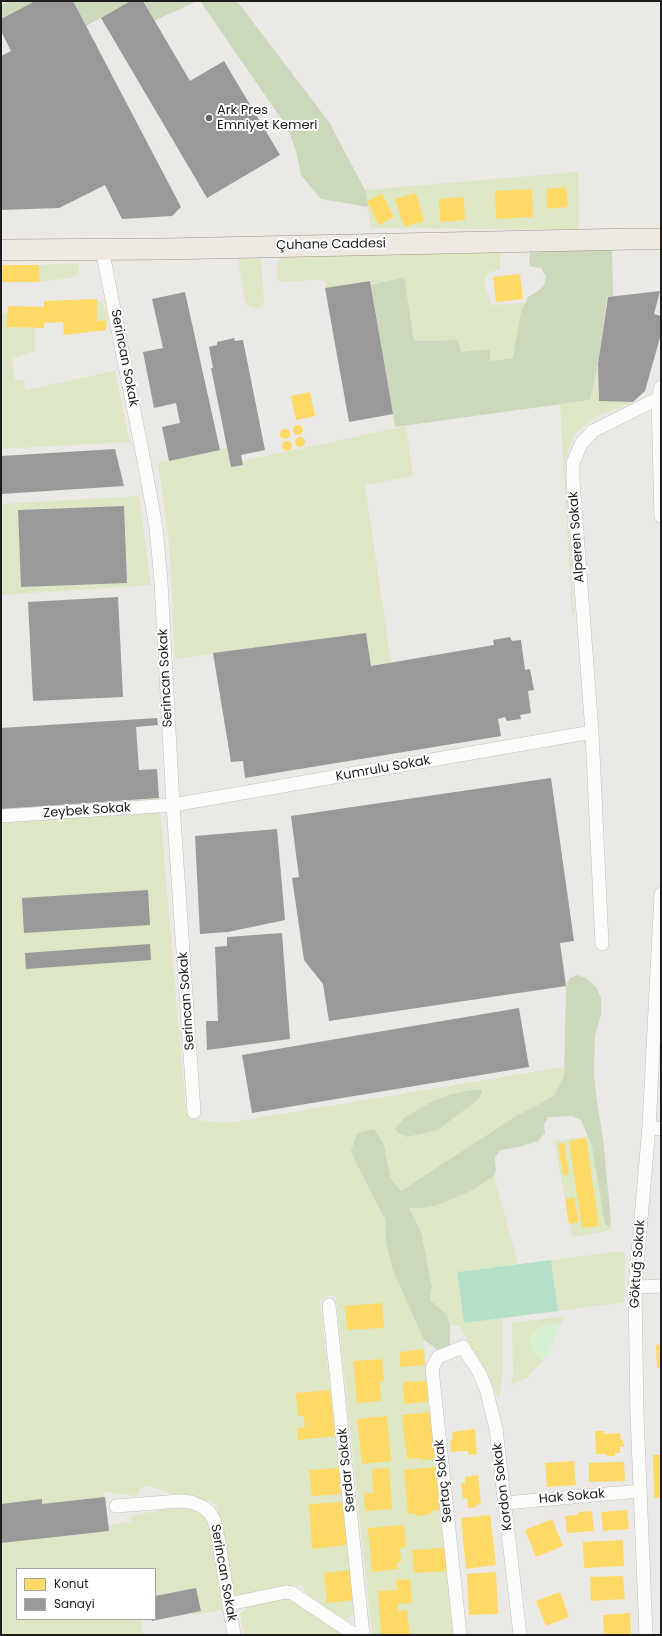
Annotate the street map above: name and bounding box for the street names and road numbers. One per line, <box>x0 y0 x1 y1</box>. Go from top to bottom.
street label: Çuhane Caddesi <box>276 236 386 254</box>
street label: Serincan Sokak <box>107 308 141 408</box>
street label: Alperen Sokak <box>566 491 588 583</box>
street label: Serincan Sokak <box>156 628 176 728</box>
street label: Kumrulu Sokak <box>334 753 432 785</box>
street label: Zeybek Sokak <box>43 800 131 822</box>
street label: Serincan Sokak <box>176 951 198 1051</box>
street label: Göktuğ Sokak <box>627 1219 649 1309</box>
street label: Serdar Sokak <box>335 1427 359 1513</box>
street label: Sertaç Sokak <box>432 1439 456 1523</box>
street label: Kordon Sokak <box>490 1442 516 1532</box>
street label: Hak Sokak <box>538 1486 606 1508</box>
street label: Serincan Sokak <box>207 1523 239 1623</box>

